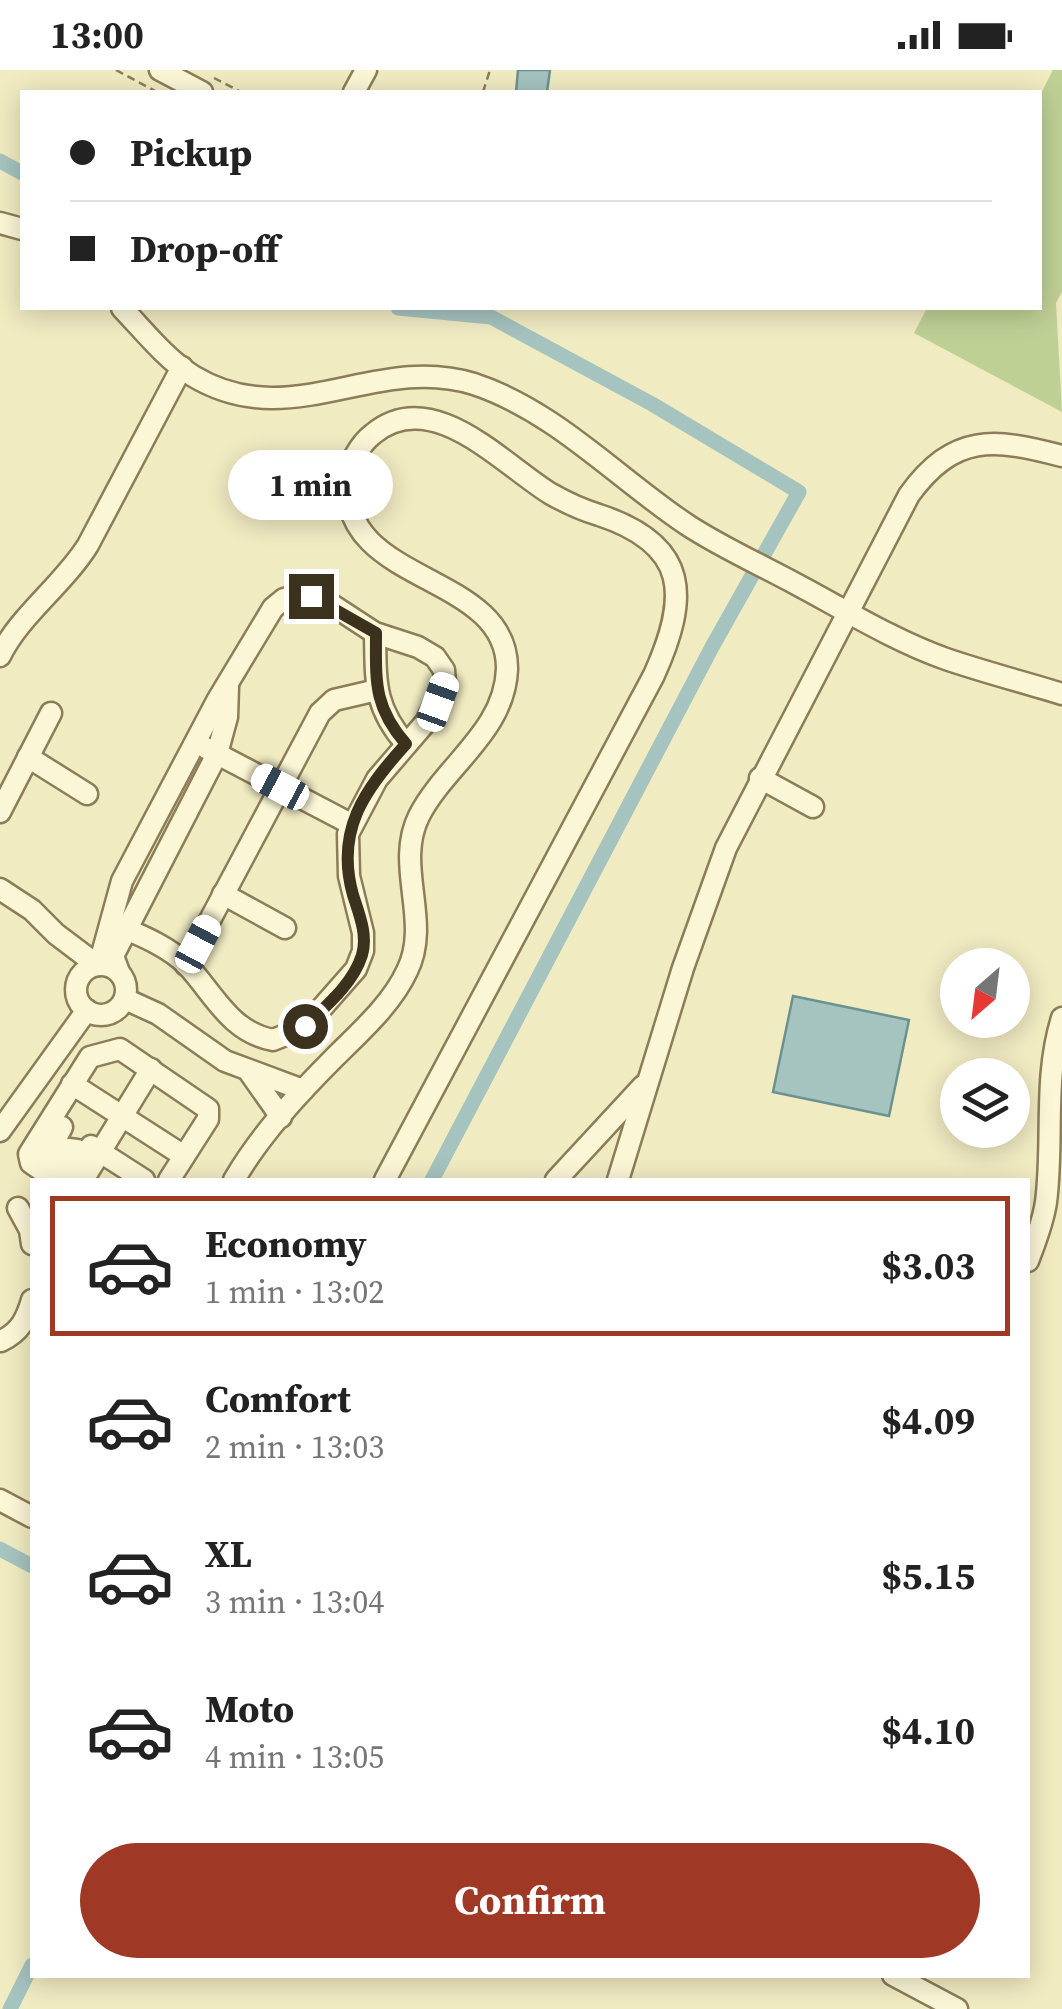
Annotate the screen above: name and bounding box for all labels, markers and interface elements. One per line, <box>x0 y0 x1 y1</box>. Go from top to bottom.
text: 13:00 <box>50 9 144 61</box>
text: Pickup <box>130 127 252 179</box>
text: Drop-off <box>130 223 279 275</box>
callout: 1 min <box>228 451 394 521</box>
text: 1 min <box>269 463 352 507</box>
route end <box>289 574 334 619</box>
car <box>414 669 462 735</box>
car <box>246 760 314 814</box>
car <box>171 910 225 978</box>
north arrow <box>940 948 1030 1038</box>
map controls <box>940 948 1030 1148</box>
route start <box>283 1004 328 1049</box>
button: layers <box>940 1058 1030 1148</box>
text: Economy <box>205 1218 367 1270</box>
icon: car <box>85 1221 175 1311</box>
text: $3.03 <box>881 1240 975 1292</box>
text: 1 min · 13:02 <box>205 1270 384 1314</box>
text: Comfort <box>205 1373 351 1425</box>
icon: car <box>85 1376 175 1466</box>
text: $4.09 <box>881 1395 975 1447</box>
text: 2 min · 13:03 <box>205 1425 384 1469</box>
text: XL <box>205 1528 252 1580</box>
icon: car <box>85 1531 175 1621</box>
text: $5.15 <box>881 1550 975 1602</box>
text: 3 min · 13:04 <box>205 1580 384 1624</box>
text: Moto <box>205 1683 294 1735</box>
icon: car <box>85 1686 175 1776</box>
text: $4.10 <box>881 1705 975 1757</box>
text: 4 min · 13:05 <box>205 1735 384 1779</box>
button: Confirm <box>80 1843 980 1958</box>

